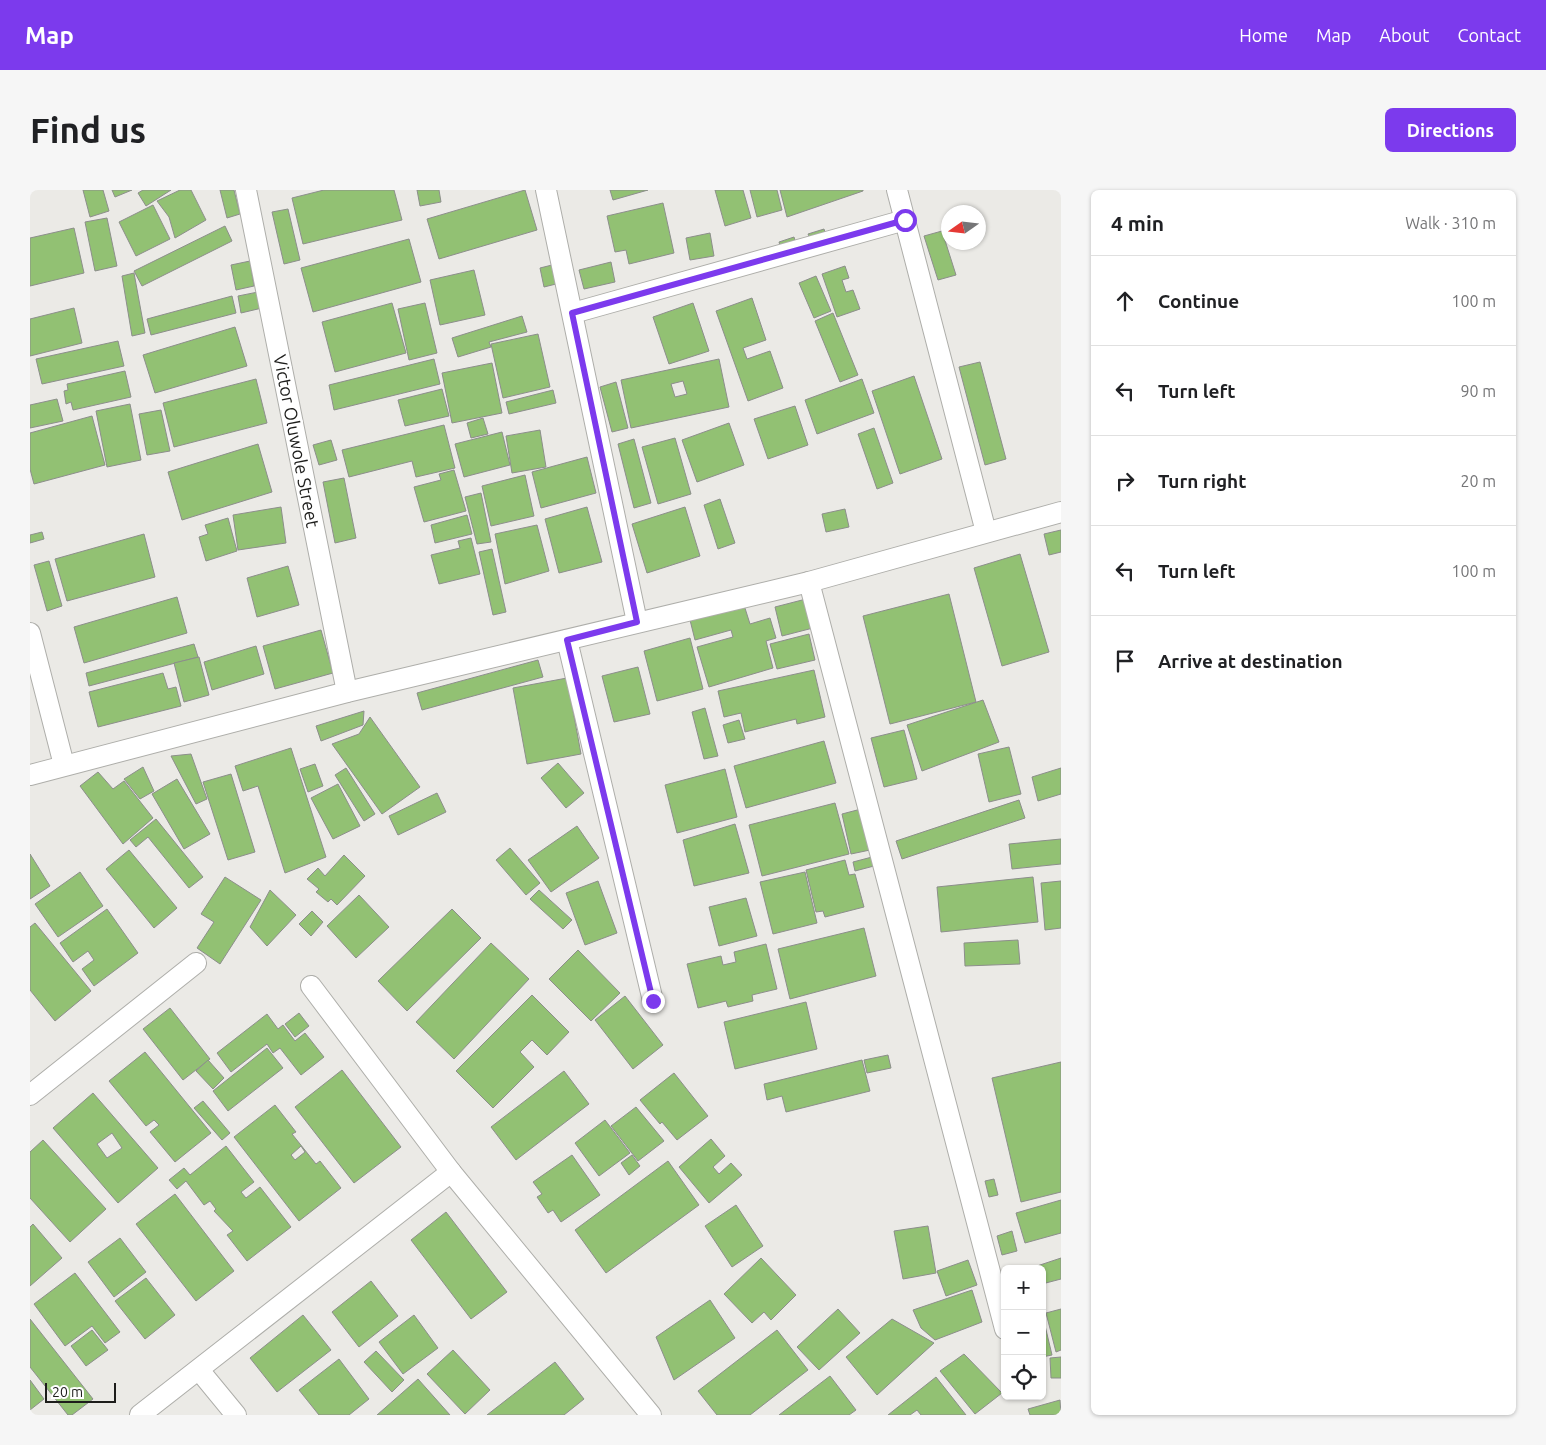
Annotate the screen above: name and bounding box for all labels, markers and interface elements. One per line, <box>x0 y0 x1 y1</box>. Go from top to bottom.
text: Map <box>25 22 74 49</box>
text: Home <box>1239 25 1288 45</box>
text: Map <box>1316 25 1351 45</box>
text: About <box>1379 25 1429 45</box>
text: Contact <box>1457 25 1521 45</box>
button: Directions <box>1385 108 1516 152</box>
text: Find us <box>30 110 146 150</box>
north arrow <box>941 205 986 250</box>
route start <box>894 209 917 232</box>
text: 4 min <box>1111 211 1164 235</box>
text: Walk · 310 m <box>1405 214 1496 232</box>
icon: ahead <box>1111 287 1139 315</box>
text: Continue <box>1158 290 1239 312</box>
text: 100 m <box>1451 292 1496 310</box>
street label: Victor Oluwole Street <box>270 353 324 529</box>
icon: left <box>1111 377 1139 405</box>
text: Turn left <box>1158 380 1236 402</box>
text: 90 m <box>1460 382 1496 400</box>
icon: right <box>1111 467 1139 495</box>
text: Turn right <box>1158 470 1246 492</box>
text: 20 m <box>1460 472 1496 490</box>
icon: left <box>1111 557 1139 585</box>
text: Turn left <box>1158 560 1236 582</box>
text: 100 m <box>1451 562 1496 580</box>
icon: arrive <box>1111 647 1139 675</box>
text: Arrive at destination <box>1158 650 1343 672</box>
route end <box>642 990 665 1013</box>
map controls <box>1001 1265 1046 1400</box>
button: + <box>1001 1265 1046 1310</box>
button: − <box>1001 1310 1046 1355</box>
button: locate <box>1001 1355 1046 1400</box>
scale bar <box>45 1380 116 1403</box>
text: 20 m <box>52 1384 83 1400</box>

